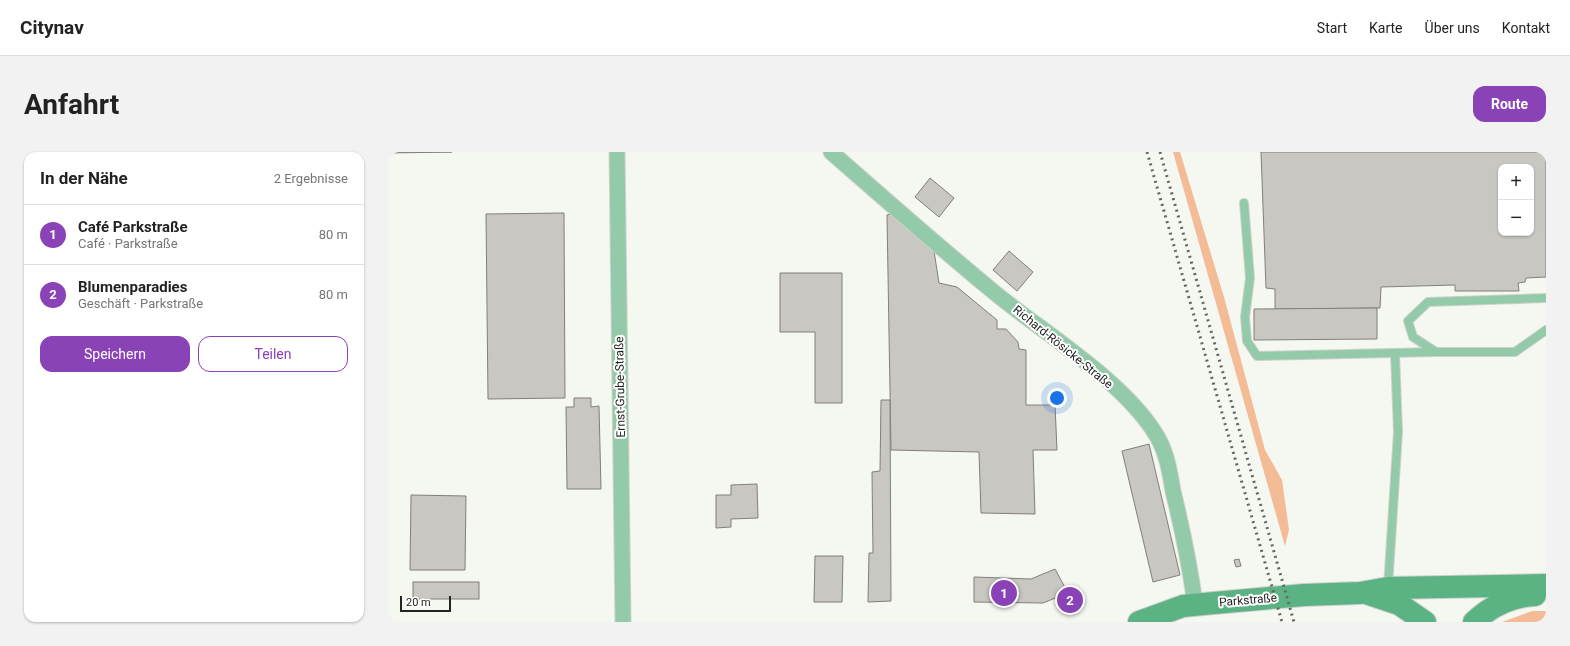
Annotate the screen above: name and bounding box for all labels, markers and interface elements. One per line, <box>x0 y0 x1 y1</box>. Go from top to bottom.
text: Citynav <box>20 16 84 39</box>
text: Start <box>1317 20 1347 36</box>
text: Karte <box>1369 20 1403 36</box>
text: Über uns <box>1425 20 1480 36</box>
text: Kontakt <box>1502 20 1550 36</box>
button: Route <box>1473 86 1546 122</box>
text: Anfahrt <box>24 88 119 121</box>
map controls <box>1498 164 1534 236</box>
button: + <box>1498 164 1534 200</box>
text: In der Nähe <box>40 168 128 188</box>
text: 2 Ergebnisse <box>274 171 348 186</box>
button: − <box>1498 200 1534 236</box>
text: Café Parkstraße <box>78 218 188 236</box>
text: 1 <box>49 227 57 242</box>
text: 80 m <box>319 227 348 242</box>
text: Café · Parkstraße <box>78 236 178 251</box>
text: Blumenparadies <box>78 278 187 296</box>
text: 2 <box>49 287 57 302</box>
text: 80 m <box>319 287 348 302</box>
text: Geschäft · Parkstraße <box>78 296 203 311</box>
street label: Richard-Rösicke-Straße <box>1010 303 1116 391</box>
button: Speichern <box>40 336 190 372</box>
button: Teilen <box>198 336 348 372</box>
street label: Ernst-Grube-Straße <box>612 336 628 438</box>
your location <box>1047 388 1067 408</box>
pin: 1 <box>991 578 1017 608</box>
pin: 2 <box>1057 585 1083 615</box>
street label: Parkstraße <box>1218 590 1278 610</box>
scale bar <box>400 594 451 613</box>
text: 20 m <box>406 596 431 609</box>

